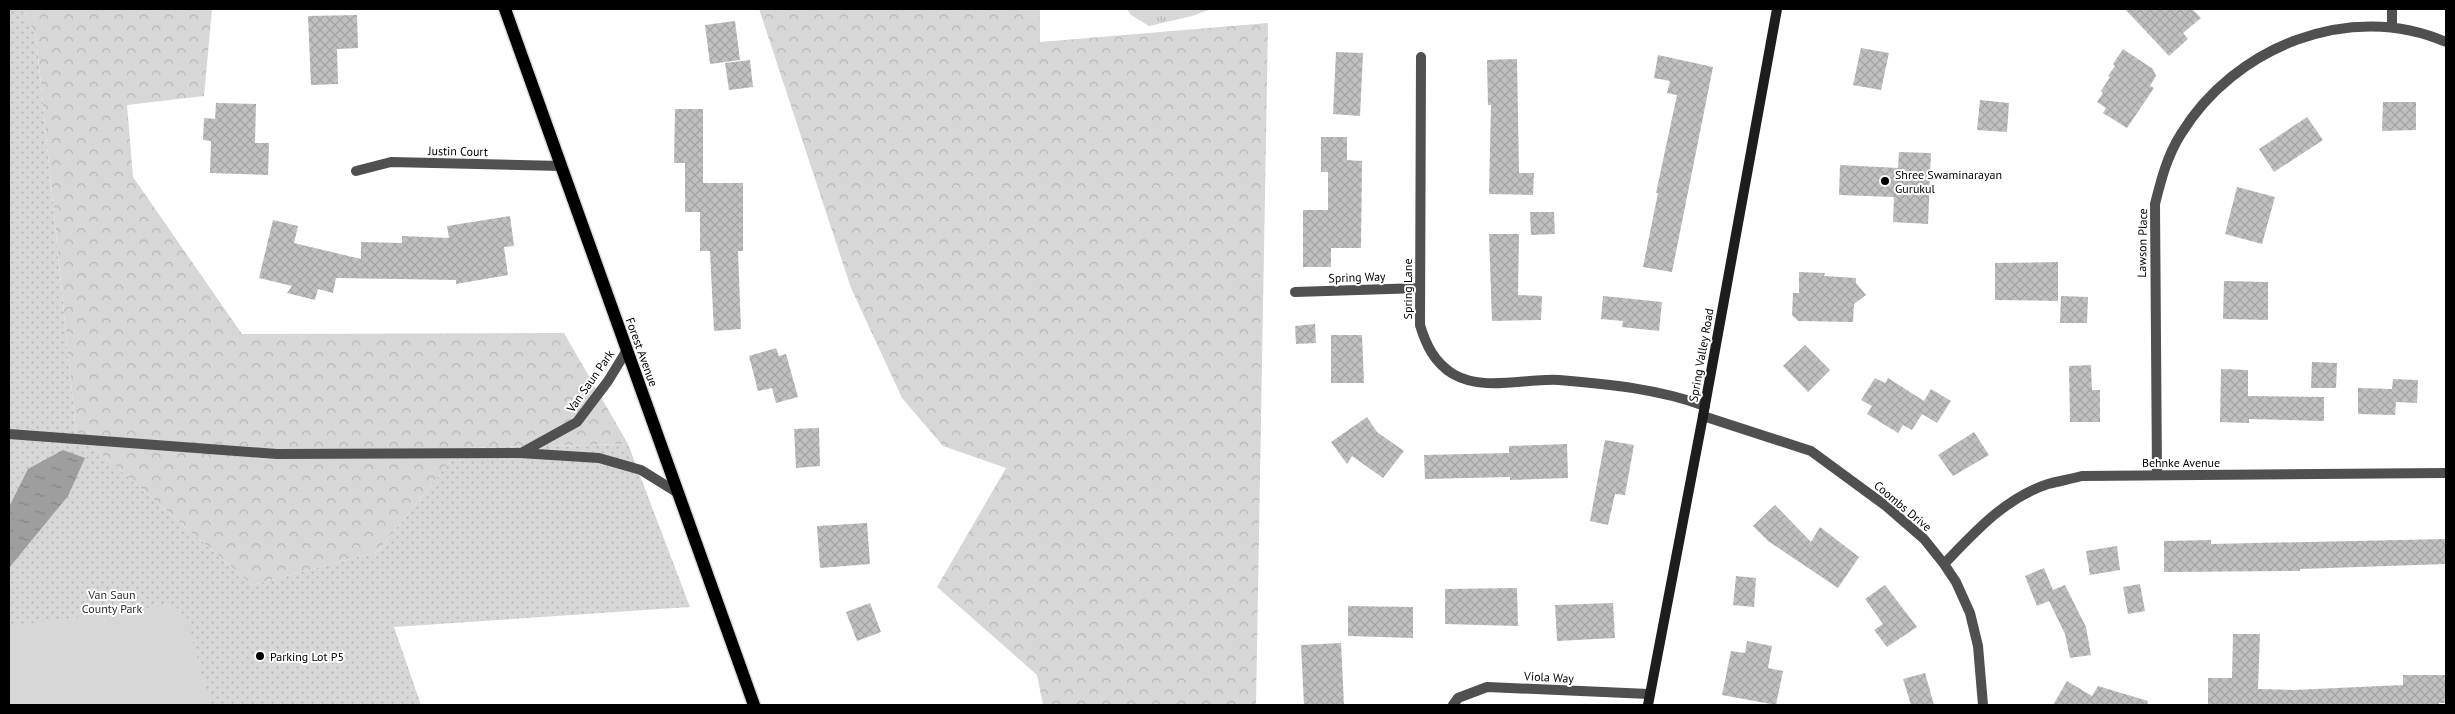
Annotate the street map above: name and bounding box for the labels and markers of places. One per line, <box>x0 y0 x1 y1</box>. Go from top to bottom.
place label: Shree Swaminarayan Gurukul <box>1895 167 2002 196</box>
marker: Shree Swaminarayan Gurukul <box>1879 175 1891 187</box>
place label: Parking Lot P5 <box>270 649 344 664</box>
marker: Parking Lot P5 <box>254 650 266 662</box>

